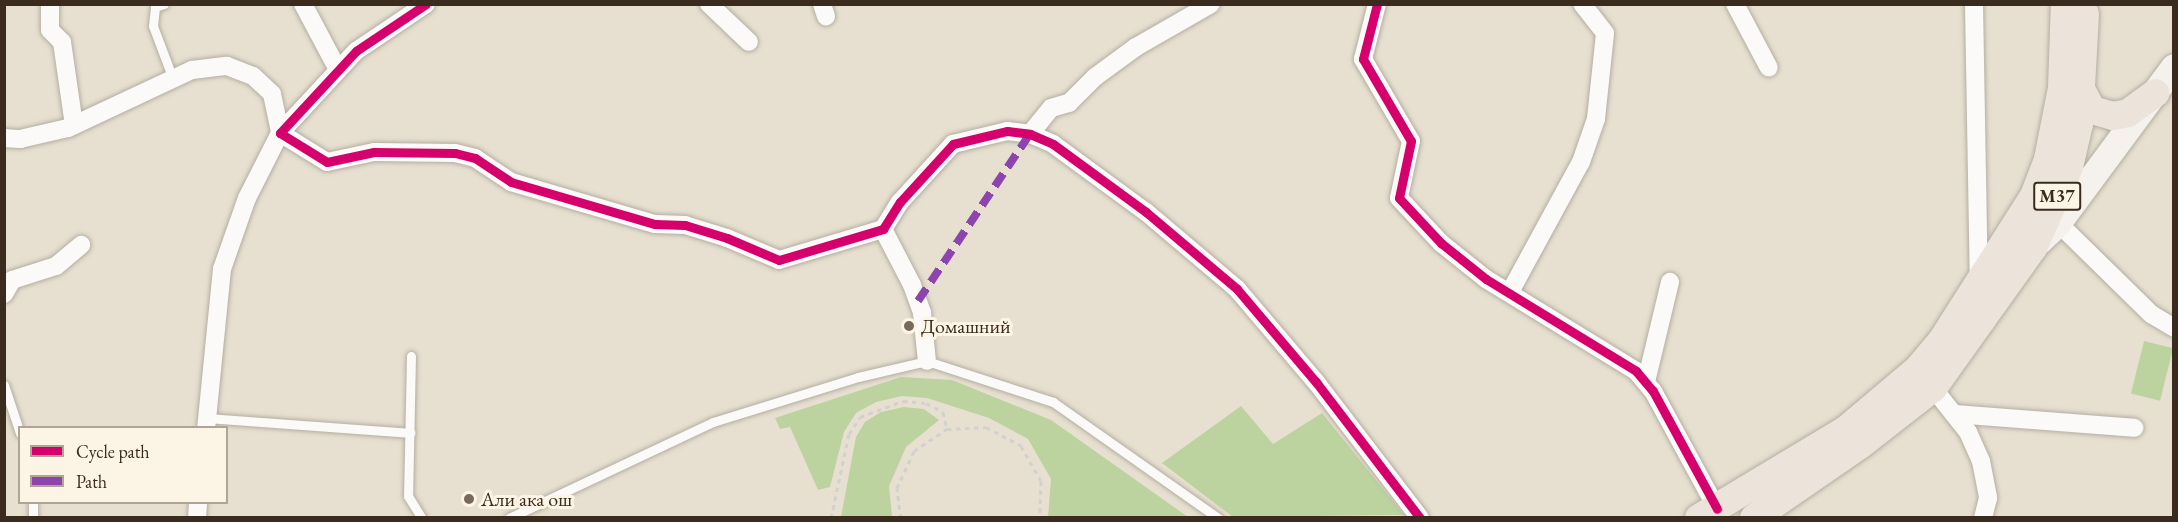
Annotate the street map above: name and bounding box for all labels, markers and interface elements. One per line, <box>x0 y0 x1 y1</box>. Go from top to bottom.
road number: M37 <box>2033 181 2081 211</box>
place label: Домашний <box>921 314 1011 338</box>
marker: Домашний <box>902 319 916 333</box>
legend <box>18 426 228 504</box>
text: Cycle path <box>76 440 150 463</box>
text: Path <box>76 470 107 493</box>
place label: Али ака ош <box>481 487 572 511</box>
marker: Али ака ош <box>462 492 476 506</box>

